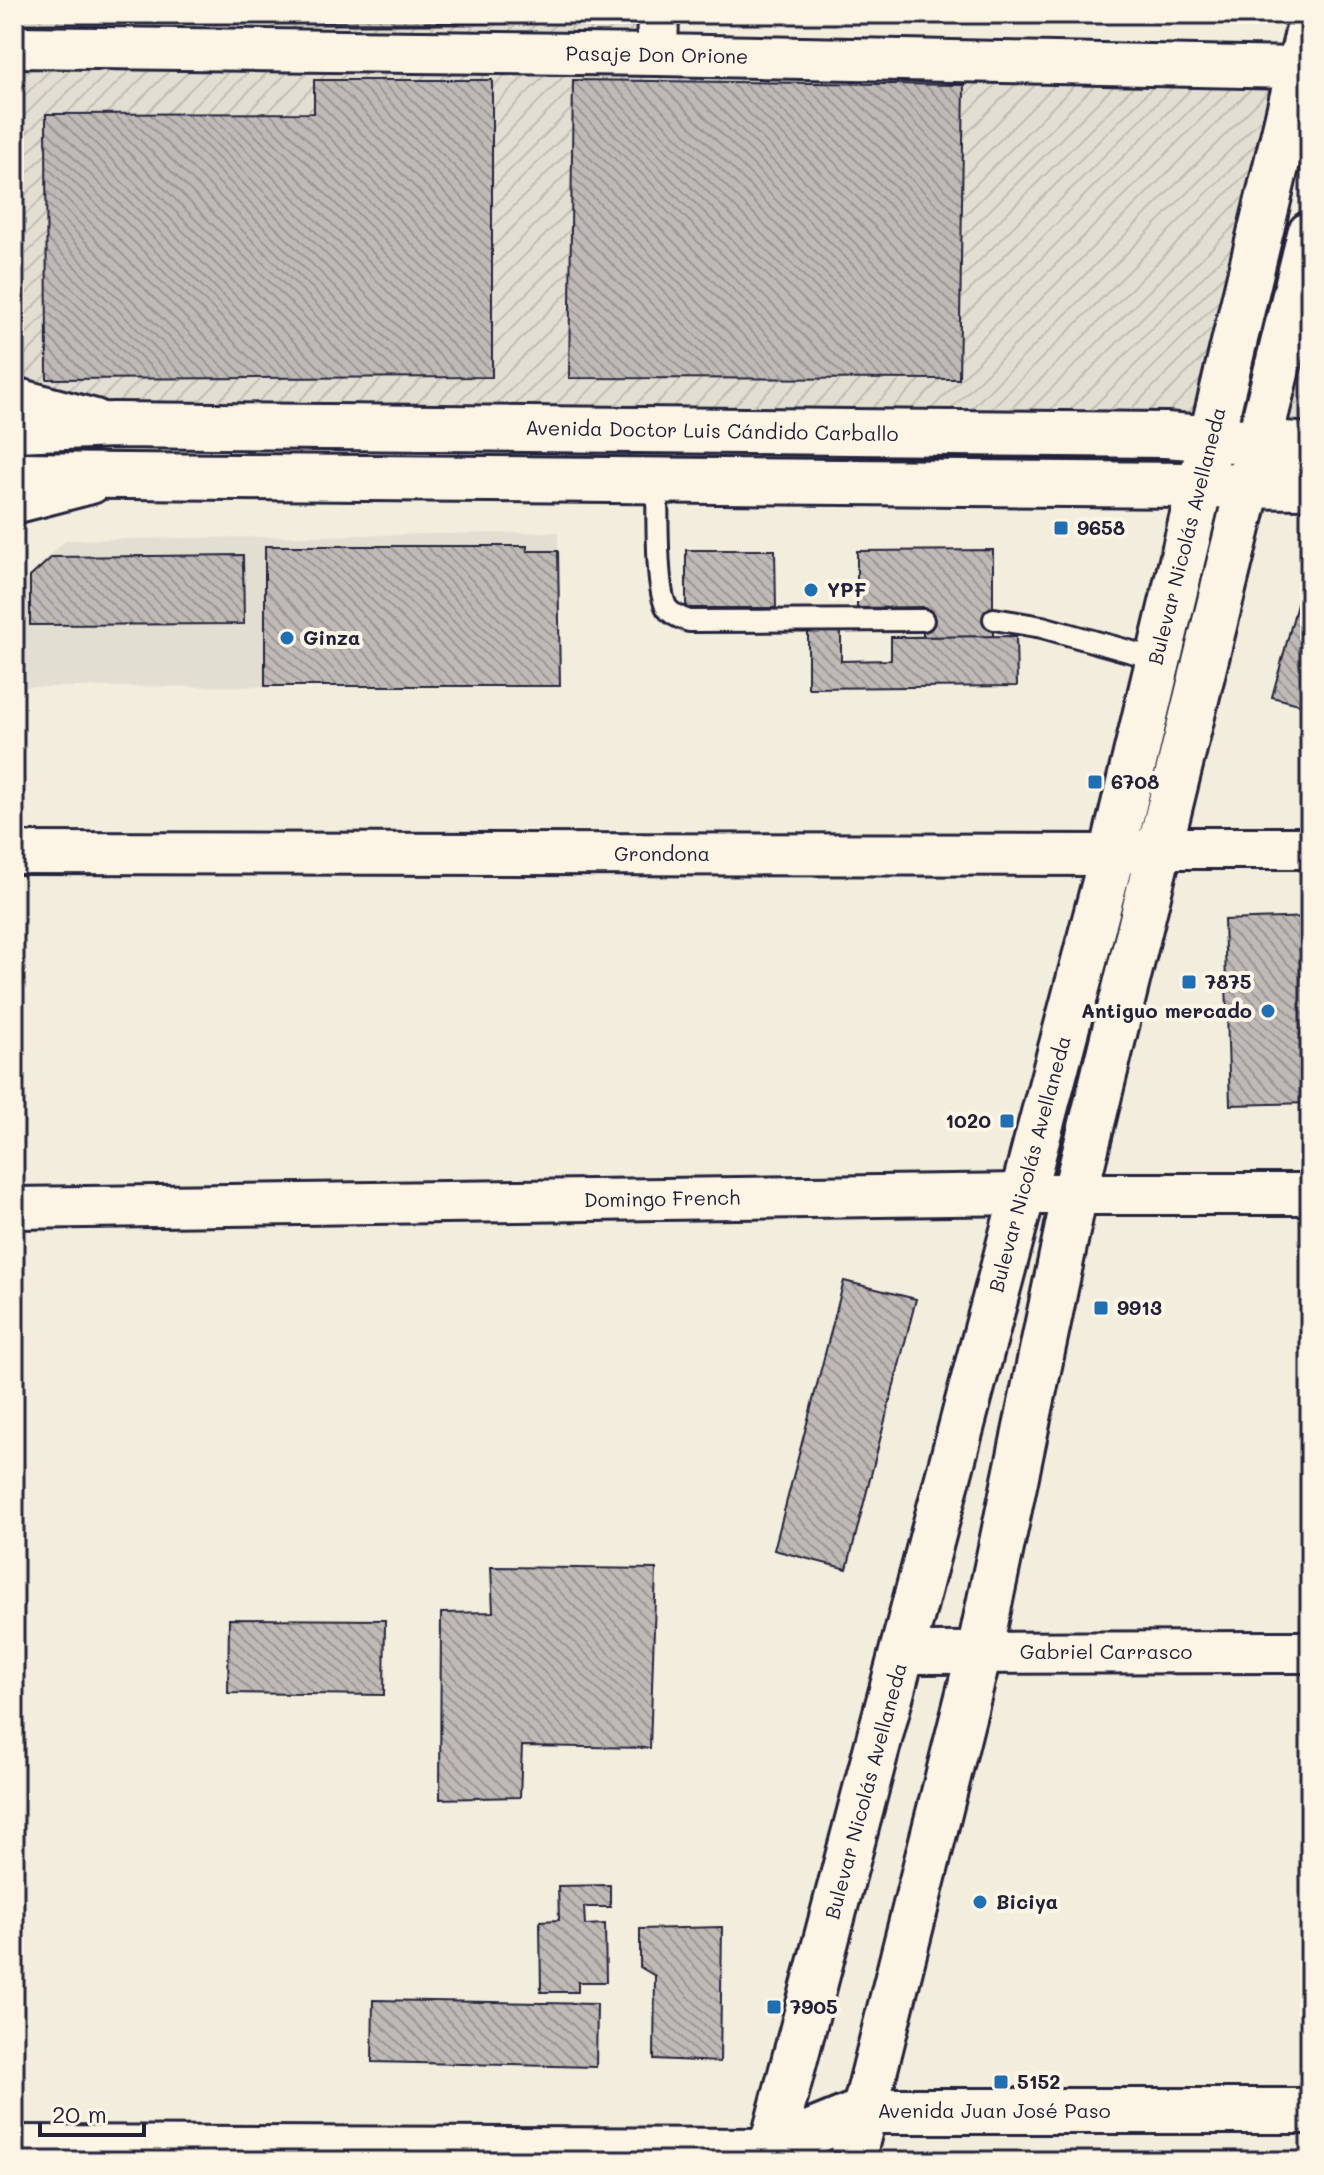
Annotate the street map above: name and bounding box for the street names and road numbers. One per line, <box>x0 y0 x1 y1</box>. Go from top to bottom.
street label: Pasaje Don Orione <box>565 39 749 69</box>
street label: Bulevar Nicolás Avellaneda <box>1141 404 1231 667</box>
street label: Avenida Doctor Luis Cándido Carballo <box>525 414 899 446</box>
street label: Grondona <box>614 840 710 866</box>
street label: Bulevar Nicolás Avellaneda <box>982 1033 1076 1295</box>
street label: Domingo French <box>584 1184 740 1212</box>
street label: Gabriel Carrasco <box>1020 1638 1192 1664</box>
street label: Bulevar Nicolás Avellaneda <box>818 1660 912 1922</box>
street label: Avenida Juan José Paso <box>878 2097 1111 2123</box>

